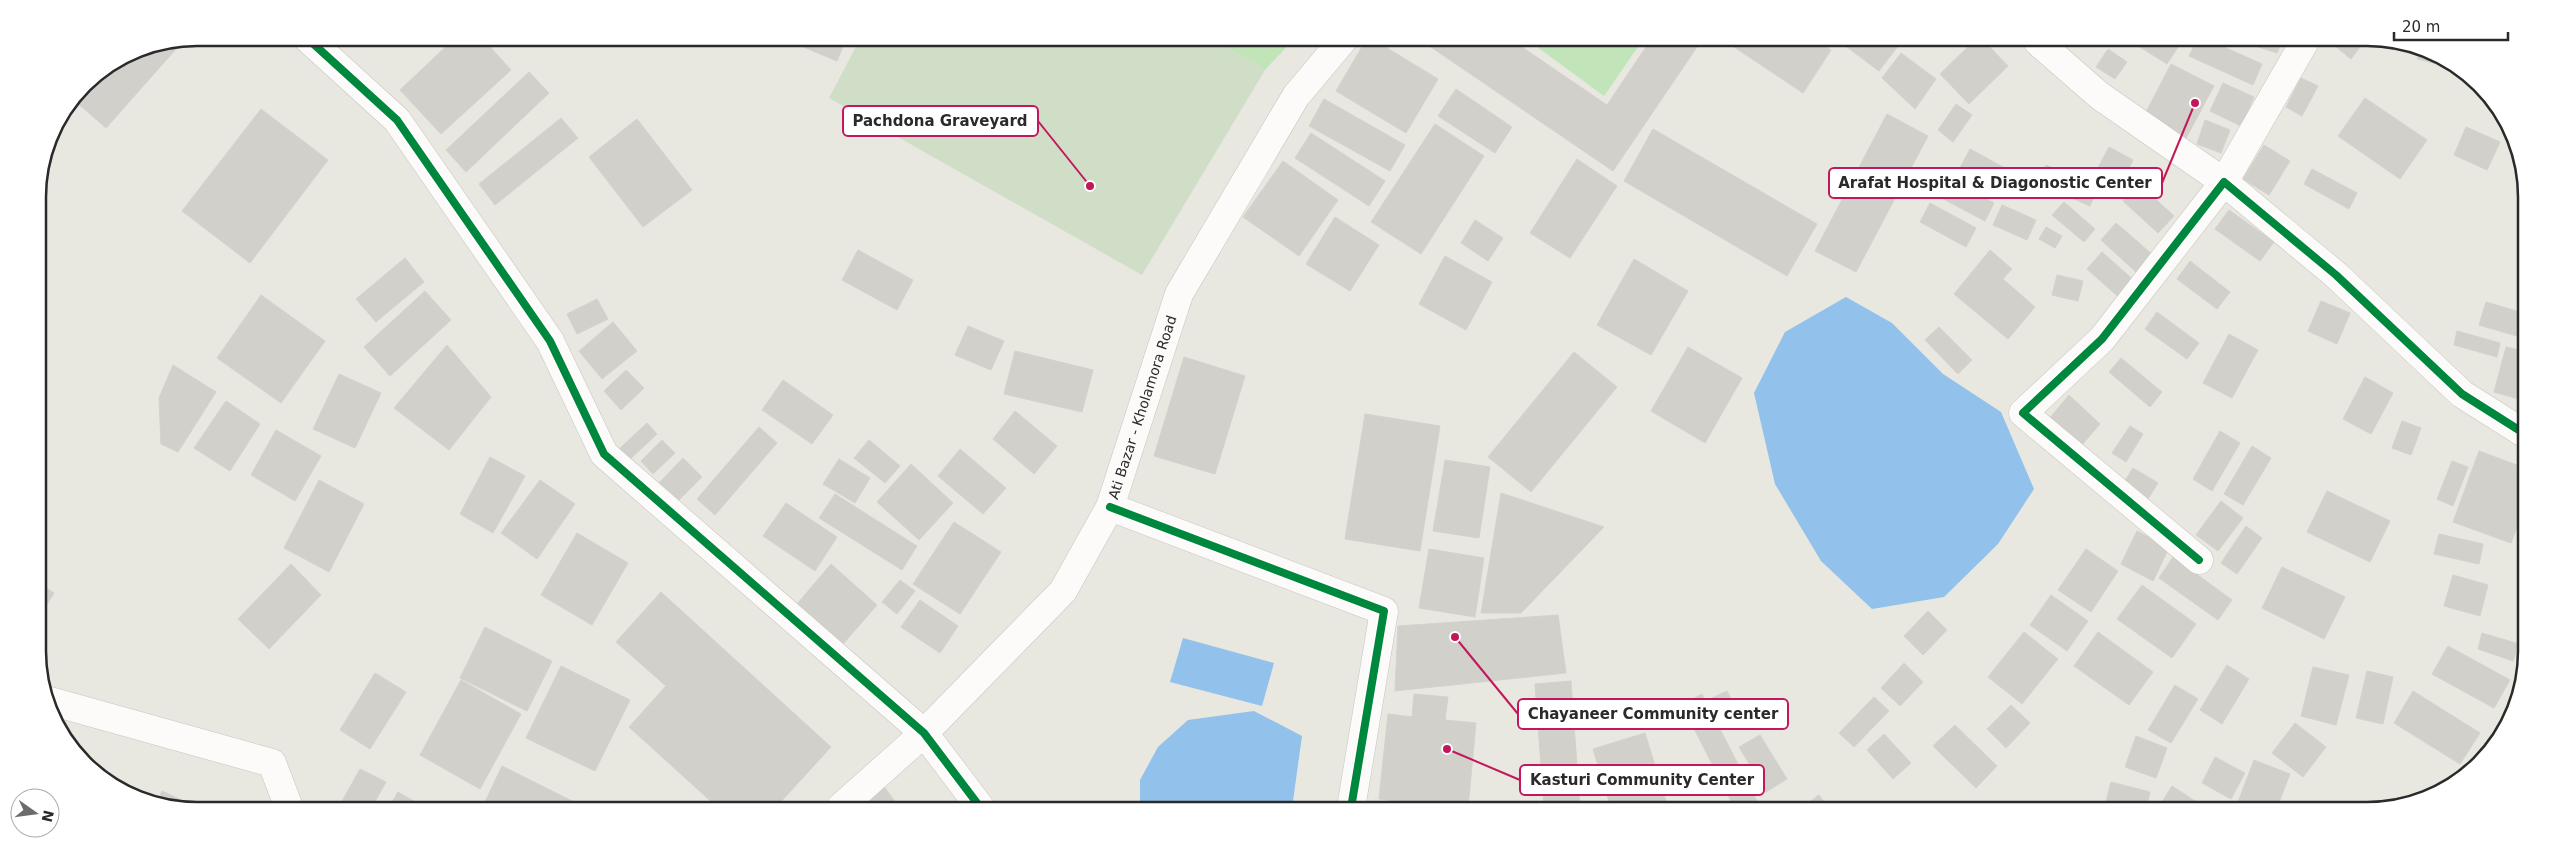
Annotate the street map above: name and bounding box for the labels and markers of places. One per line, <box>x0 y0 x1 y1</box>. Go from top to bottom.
callout: Pachdona Graveyard <box>843 106 1038 136</box>
callout: Arafat Hospital & Diagonostic Center <box>1829 168 2162 198</box>
callout: Chayaneer Community center <box>1518 699 1788 729</box>
callout: Kasturi Community Center <box>1520 765 1764 795</box>

